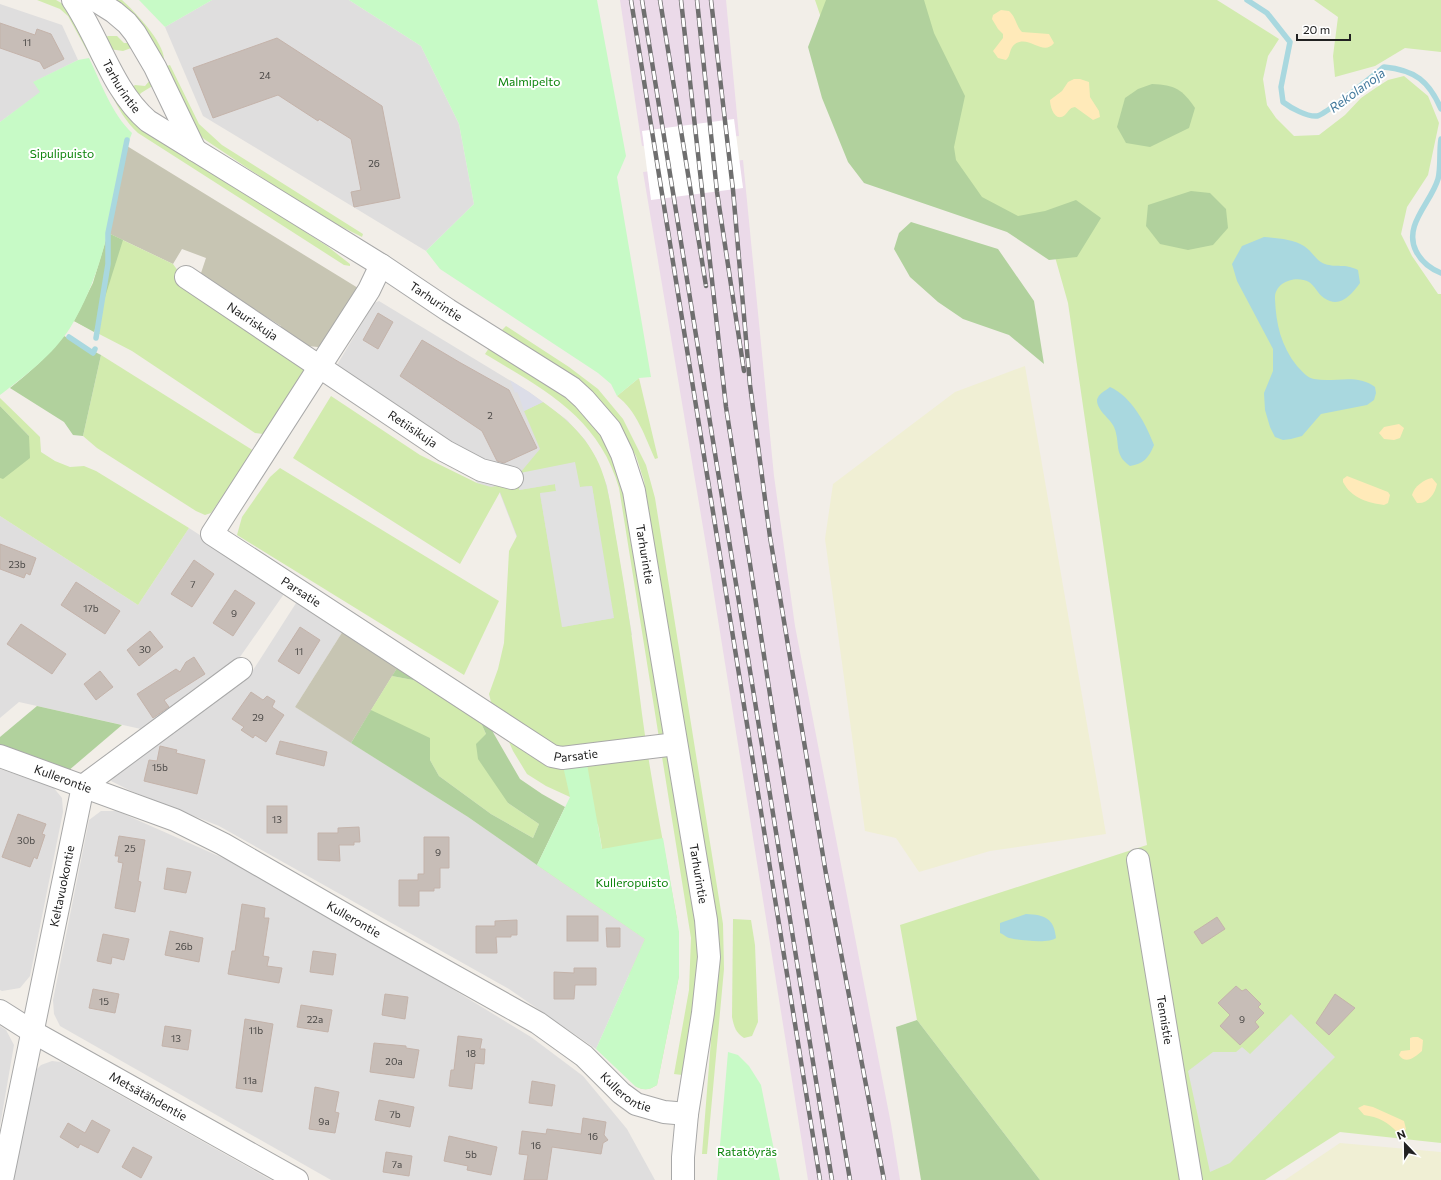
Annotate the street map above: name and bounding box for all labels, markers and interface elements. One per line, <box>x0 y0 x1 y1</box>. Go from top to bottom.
scale bar <box>1297 16 1350 42</box>
text: 20 m <box>1303 22 1330 36</box>
house number: 11 <box>23 36 31 48</box>
street label: Tarhurintie <box>100 57 144 115</box>
water label: Rekolanoja <box>1326 64 1388 116</box>
house number: 24 <box>259 69 271 81</box>
park label: Malmipelto <box>498 74 560 88</box>
park label: Sipulipuisto <box>30 146 94 160</box>
house number: 26 <box>368 157 380 169</box>
street label: Tarhurintie <box>407 278 465 323</box>
street label: Nauriskuja <box>225 299 281 343</box>
street label: Retiisikuja <box>386 407 440 450</box>
house number: 2 <box>487 409 493 421</box>
street label: Tarhurintie <box>634 523 658 585</box>
house number: 23b <box>8 558 26 570</box>
street label: Parsatie <box>279 573 324 609</box>
house number: 7 <box>190 578 196 590</box>
house number: 17b <box>83 602 99 614</box>
house number: 9 <box>231 607 237 619</box>
house number: 30 <box>139 643 151 655</box>
house number: 11 <box>295 645 303 657</box>
house number: 29 <box>252 711 264 723</box>
street label: Parsatie <box>553 746 599 764</box>
street label: Kullerontie <box>33 761 94 795</box>
house number: 15b <box>152 761 168 773</box>
house number: 13 <box>272 813 282 825</box>
house number: 30b <box>17 834 35 846</box>
house number: 25 <box>124 842 136 854</box>
street label: Tarhurintie <box>687 843 711 905</box>
street label: Keltavuokontie <box>46 844 77 928</box>
house number: 9 <box>435 846 441 858</box>
park label: Kulleropuisto <box>595 875 669 889</box>
street label: Kullerontie <box>325 898 384 940</box>
house number: 26b <box>175 940 193 952</box>
street label: Tennistie <box>1154 994 1176 1045</box>
house number: 15 <box>99 995 109 1007</box>
house number: 22a <box>307 1013 323 1025</box>
house number: 9 <box>1239 1013 1245 1025</box>
house number: 11b <box>249 1024 263 1036</box>
house number: 13 <box>171 1032 181 1044</box>
house number: 18 <box>466 1047 476 1059</box>
house number: 20a <box>385 1055 403 1067</box>
street label: Metsätähdentie <box>107 1068 190 1123</box>
street label: Kullerontie <box>598 1069 653 1114</box>
house number: 11a <box>243 1074 257 1086</box>
house number: 7b <box>389 1108 401 1120</box>
house number: 9a <box>318 1115 330 1127</box>
north arrow <box>1385 1124 1425 1164</box>
text: N <box>1395 1127 1407 1142</box>
house number: 16 <box>588 1130 598 1142</box>
house number: 16 <box>531 1139 541 1151</box>
park label: Ratatöyräs <box>717 1144 777 1158</box>
house number: 5b <box>465 1148 477 1160</box>
house number: 7a <box>392 1158 402 1170</box>

